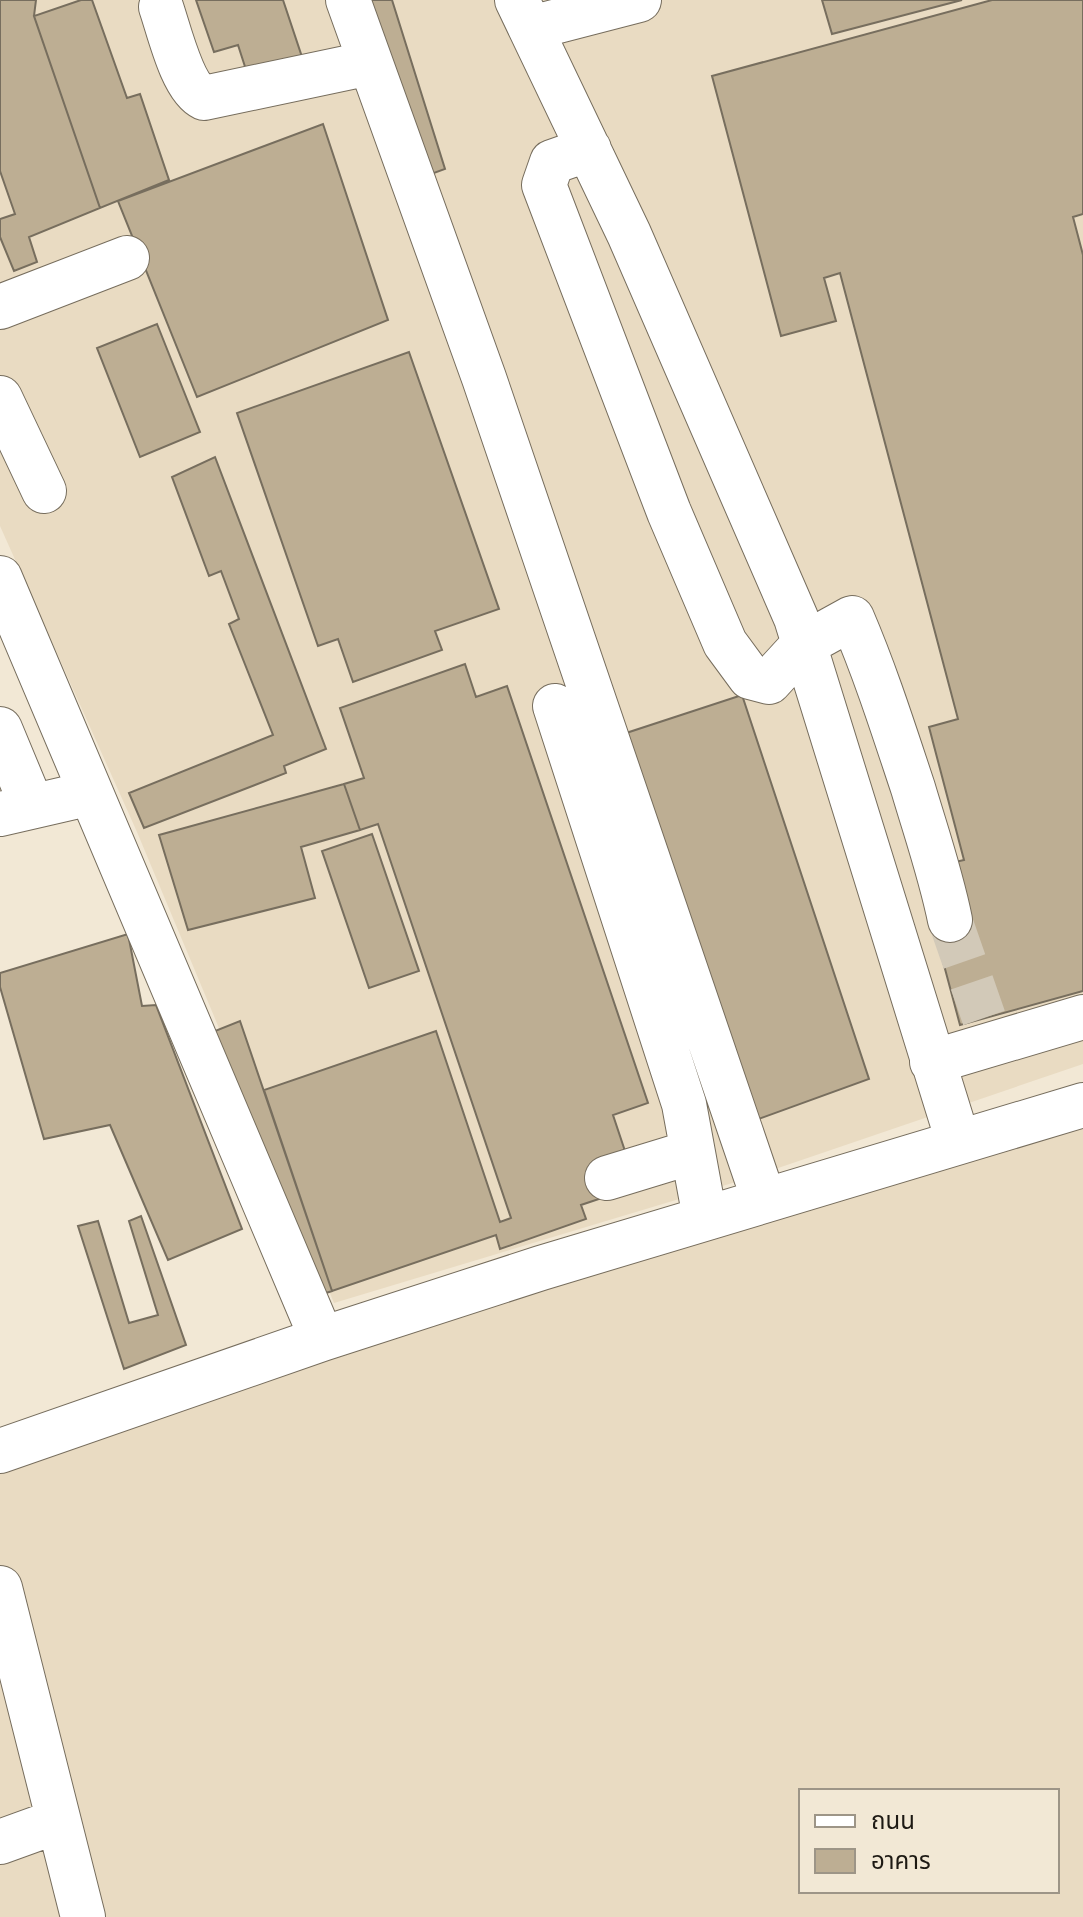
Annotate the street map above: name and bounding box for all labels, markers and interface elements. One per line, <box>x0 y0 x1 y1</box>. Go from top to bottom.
legend <box>799 1789 1059 1893</box>
text: ถนน <box>871 1807 915 1835</box>
text: อาคาร <box>871 1847 931 1875</box>

